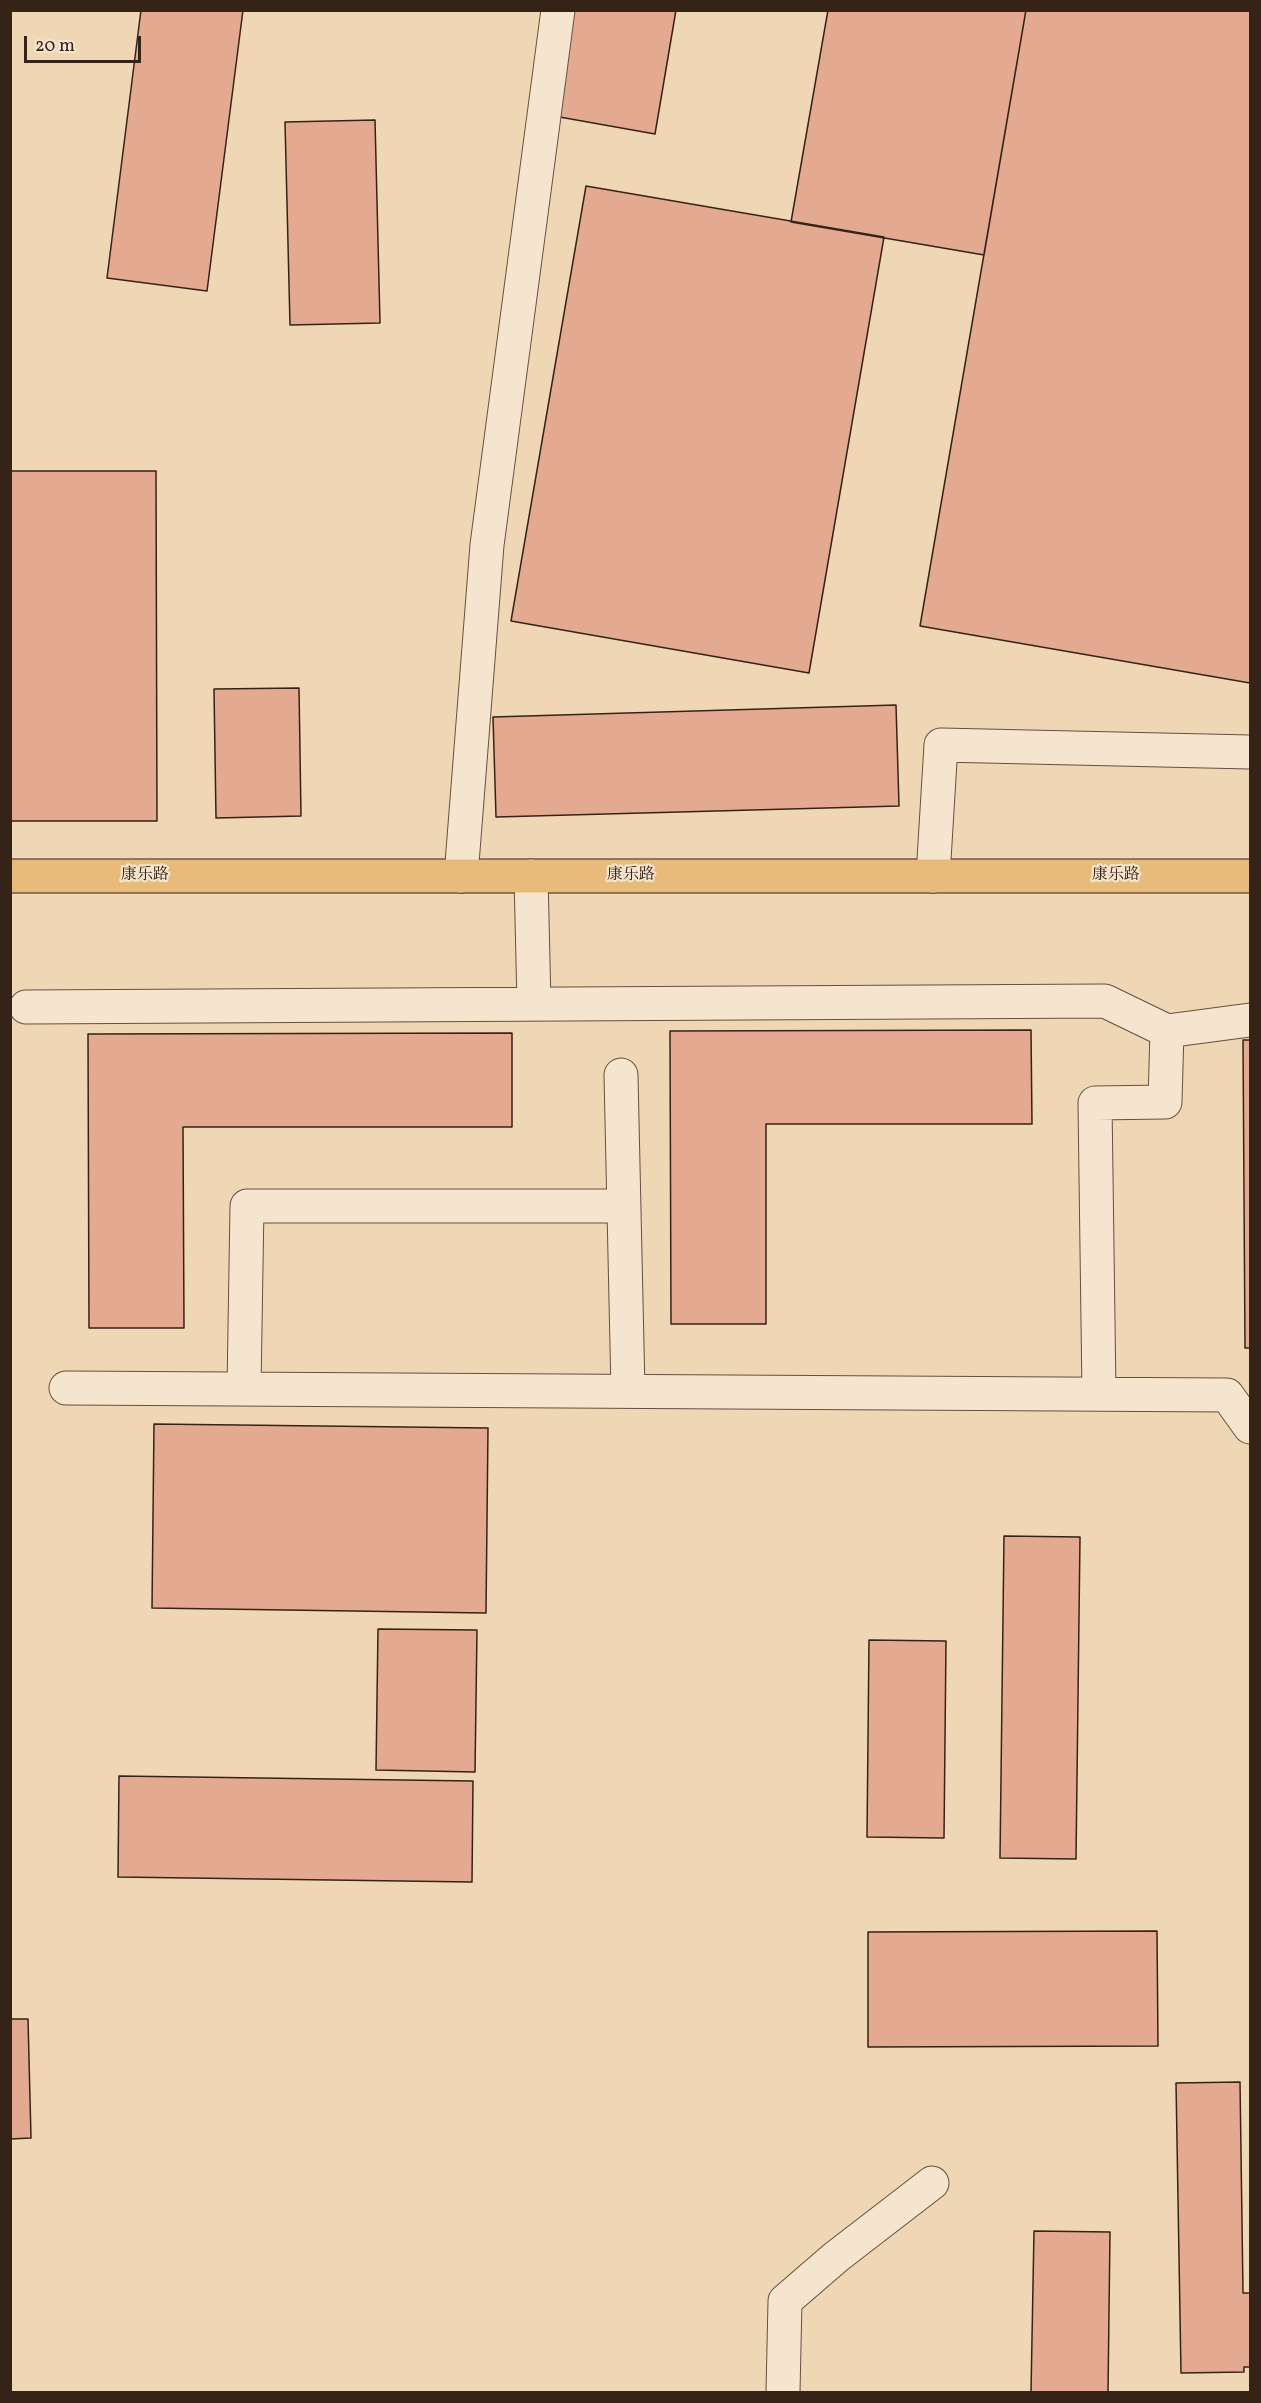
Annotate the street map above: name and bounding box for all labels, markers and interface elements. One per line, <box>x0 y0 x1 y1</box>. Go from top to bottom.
scale bar <box>27 24 144 62</box>
text: 20 m <box>35 34 75 59</box>
street label: 康乐路 <box>121 866 169 886</box>
street label: 康乐路 <box>607 866 655 886</box>
street label: 康乐路 <box>1092 866 1140 886</box>

